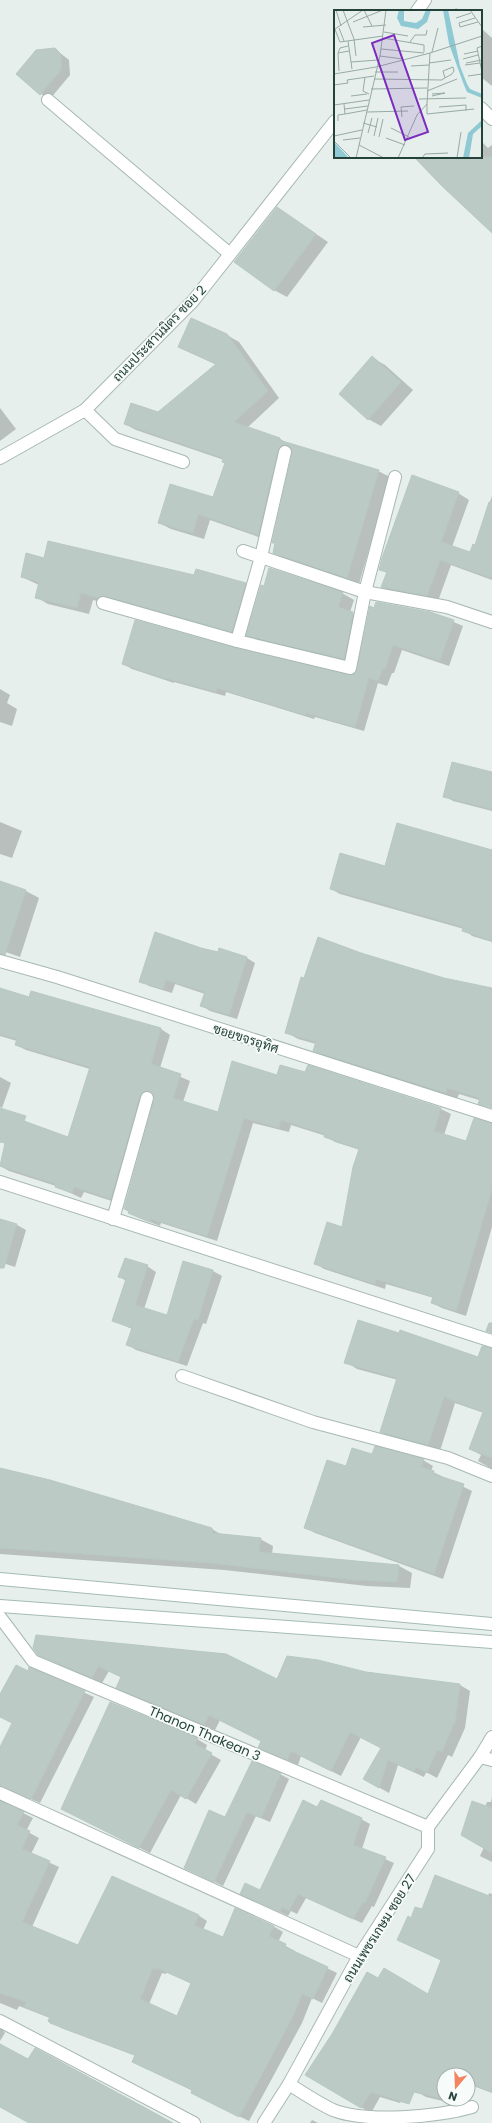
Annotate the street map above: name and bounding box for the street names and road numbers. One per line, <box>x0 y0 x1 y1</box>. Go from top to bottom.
street label: ถนนประสานมิตร ซอย 2 <box>108 281 211 386</box>
street label: ซอยขจรอุทิศ <box>210 1019 281 1058</box>
street label: Thanon Thakean 3 <box>146 1701 264 1766</box>
street label: ถนนเพชรเกษม ซอย 27 <box>338 1870 420 1986</box>

